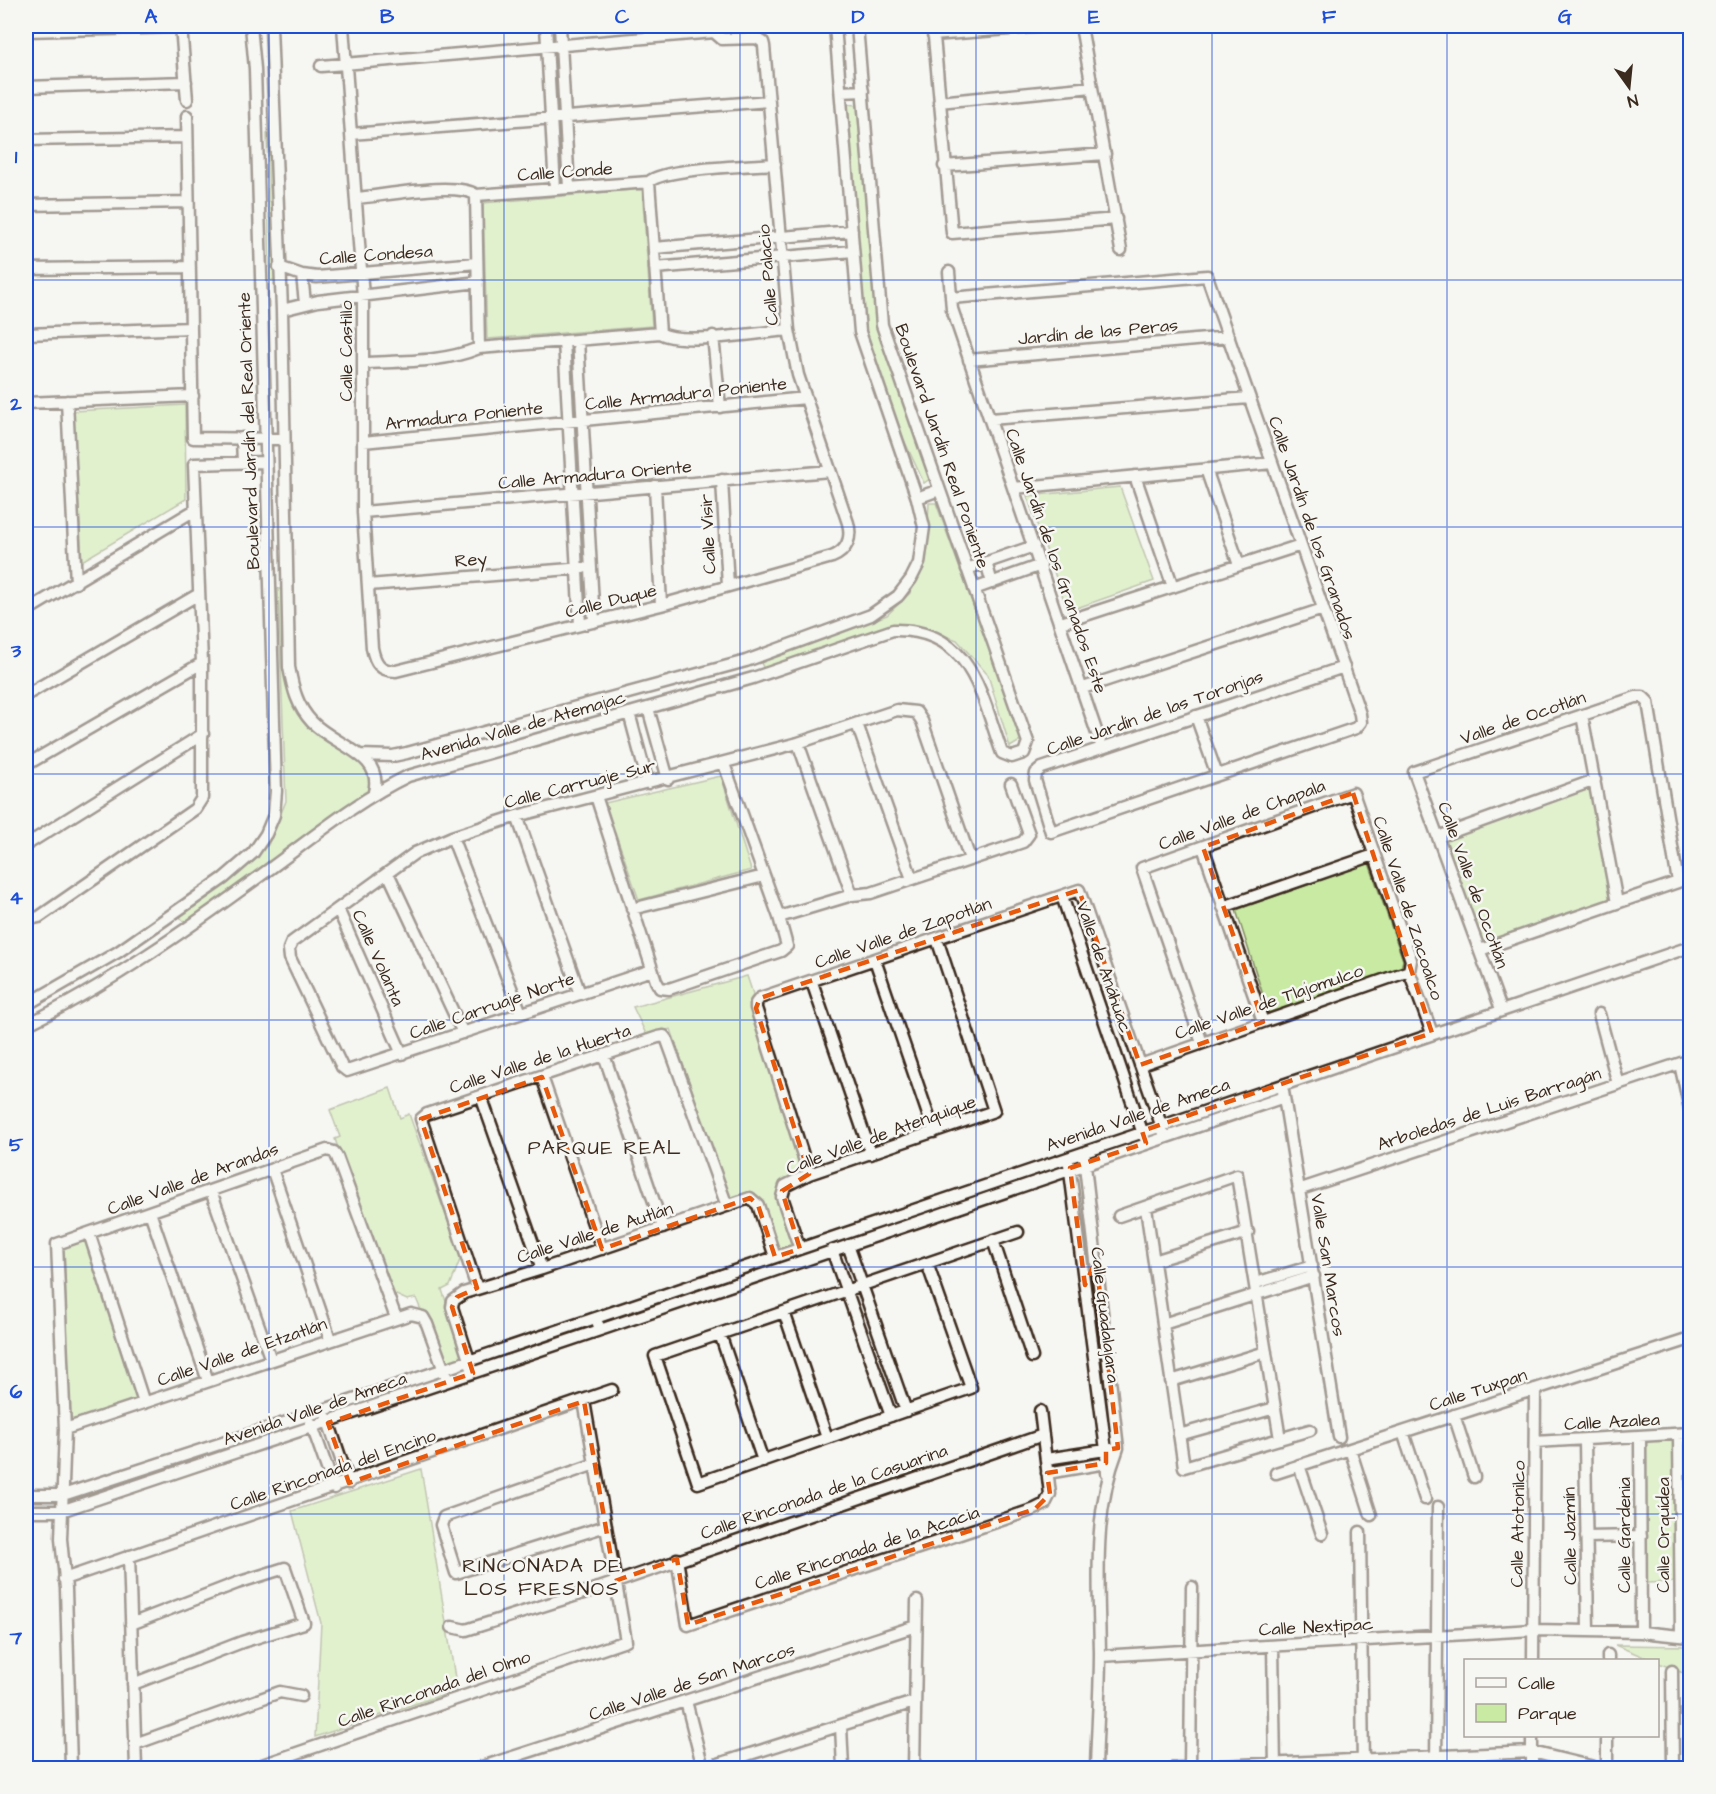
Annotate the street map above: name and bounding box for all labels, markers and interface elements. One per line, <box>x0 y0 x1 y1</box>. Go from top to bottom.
text: A <box>145 3 158 31</box>
text: B <box>380 3 395 31</box>
text: C <box>615 3 630 31</box>
text: D <box>852 3 865 31</box>
text: E <box>1088 3 1100 31</box>
text: F <box>1322 3 1337 31</box>
text: G <box>1558 3 1572 31</box>
north arrow <box>1599 57 1659 117</box>
text: N <box>1625 89 1640 112</box>
text: 1 <box>15 143 18 171</box>
street label: Calle Conde <box>517 156 614 188</box>
street label: Calle Palacio <box>751 223 785 327</box>
street label: Calle Condesa <box>318 239 434 271</box>
street label: Boulevard Jardín del Real Oriente <box>232 292 266 570</box>
street label: Calle Castillo <box>334 300 359 402</box>
street label: Jardín de las Peras <box>1017 313 1179 351</box>
street label: Boulevard Jardín Real Poniente <box>888 320 996 572</box>
street label: Calle Armadura Poniente <box>584 371 788 417</box>
text: 2 <box>9 390 22 418</box>
street label: Armadura Poniente <box>384 395 544 437</box>
street label: Calle Jardín de los Granados <box>1262 413 1362 643</box>
street label: Calle Jardín de los Granados Este <box>999 425 1113 697</box>
street label: Calle Armadura Oriente <box>497 454 693 496</box>
street label: Calle Visir <box>693 493 723 575</box>
street label: Rey <box>454 546 488 575</box>
street label: Calle Duque <box>563 578 660 624</box>
text: 3 <box>10 637 22 665</box>
street label: Calle Jardín de las Toronjas <box>1043 664 1267 762</box>
street label: Avenida Valle de Atemajac <box>417 685 629 767</box>
street label: Valle de Ocotlán <box>1457 685 1589 751</box>
street label: Calle Carruaje Sur <box>502 753 658 815</box>
street label: Calle Valle de Chapala <box>1155 773 1329 857</box>
street label: Calle Valle de Ocotlán <box>1431 798 1515 972</box>
street label: Calle Valle de Zacoalco <box>1366 813 1450 1003</box>
text: 4 <box>9 884 23 912</box>
street label: Calle Valle de Zapotlán <box>811 891 995 975</box>
street label: Valle de Anáhuac <box>1070 898 1138 1036</box>
street label: Calle Volanta <box>346 906 410 1010</box>
street label: Calle Valle de Tlajomulco <box>1171 958 1367 1046</box>
street label: Calle Carruaje Norte <box>406 966 578 1046</box>
street label: Calle Valle de la Huerta <box>446 1018 634 1100</box>
street label: Arboledas de Luis Barragán <box>1374 1061 1604 1158</box>
street label: Avenida Valle de Ameca <box>1043 1072 1233 1158</box>
street label: Calle Valle de Atenquique <box>783 1089 980 1181</box>
text: 5 <box>9 1131 24 1159</box>
district label: PARQUE REAL <box>528 1134 682 1162</box>
street label: Calle Valle de Arandas <box>104 1136 282 1222</box>
street label: Valle San Marcos <box>1304 1192 1352 1338</box>
street label: Calle Valle de Autlán <box>514 1196 676 1270</box>
street label: Calle Guadalajara <box>1084 1245 1126 1385</box>
street label: Calle Valle de Etzatlán <box>154 1311 330 1393</box>
street label: Calle Tuxpan <box>1426 1362 1530 1418</box>
street label: Avenida Valle de Ameca <box>220 1366 410 1452</box>
text: 6 <box>10 1378 23 1406</box>
street label: Calle Azalea <box>1563 1407 1661 1437</box>
street label: Calle Rinconada del Encino <box>227 1423 439 1517</box>
street label: Calle Rinconada de la Casuarina <box>697 1438 951 1546</box>
street label: Calle Atotonilco <box>1504 1460 1532 1588</box>
street label: Calle Gardenia <box>1612 1477 1637 1593</box>
street label: Calle Orquídea <box>1651 1477 1676 1593</box>
street label: Calle Jazmín <box>1557 1487 1583 1585</box>
street label: Calle Rinconada de la Acacia <box>751 1500 983 1596</box>
district label: RINCONADA DE LOS FRESNOS <box>462 1552 622 1603</box>
street label: Calle Nextipac <box>1258 1612 1374 1642</box>
text: 7 <box>9 1624 23 1652</box>
street label: Calle Valle de San Marcos <box>586 1637 798 1727</box>
street label: Calle Rinconada del Olmo <box>334 1644 534 1734</box>
legend <box>1464 1659 1659 1737</box>
text: Calle <box>1518 1671 1556 1696</box>
text: Parque <box>1518 1701 1577 1726</box>

